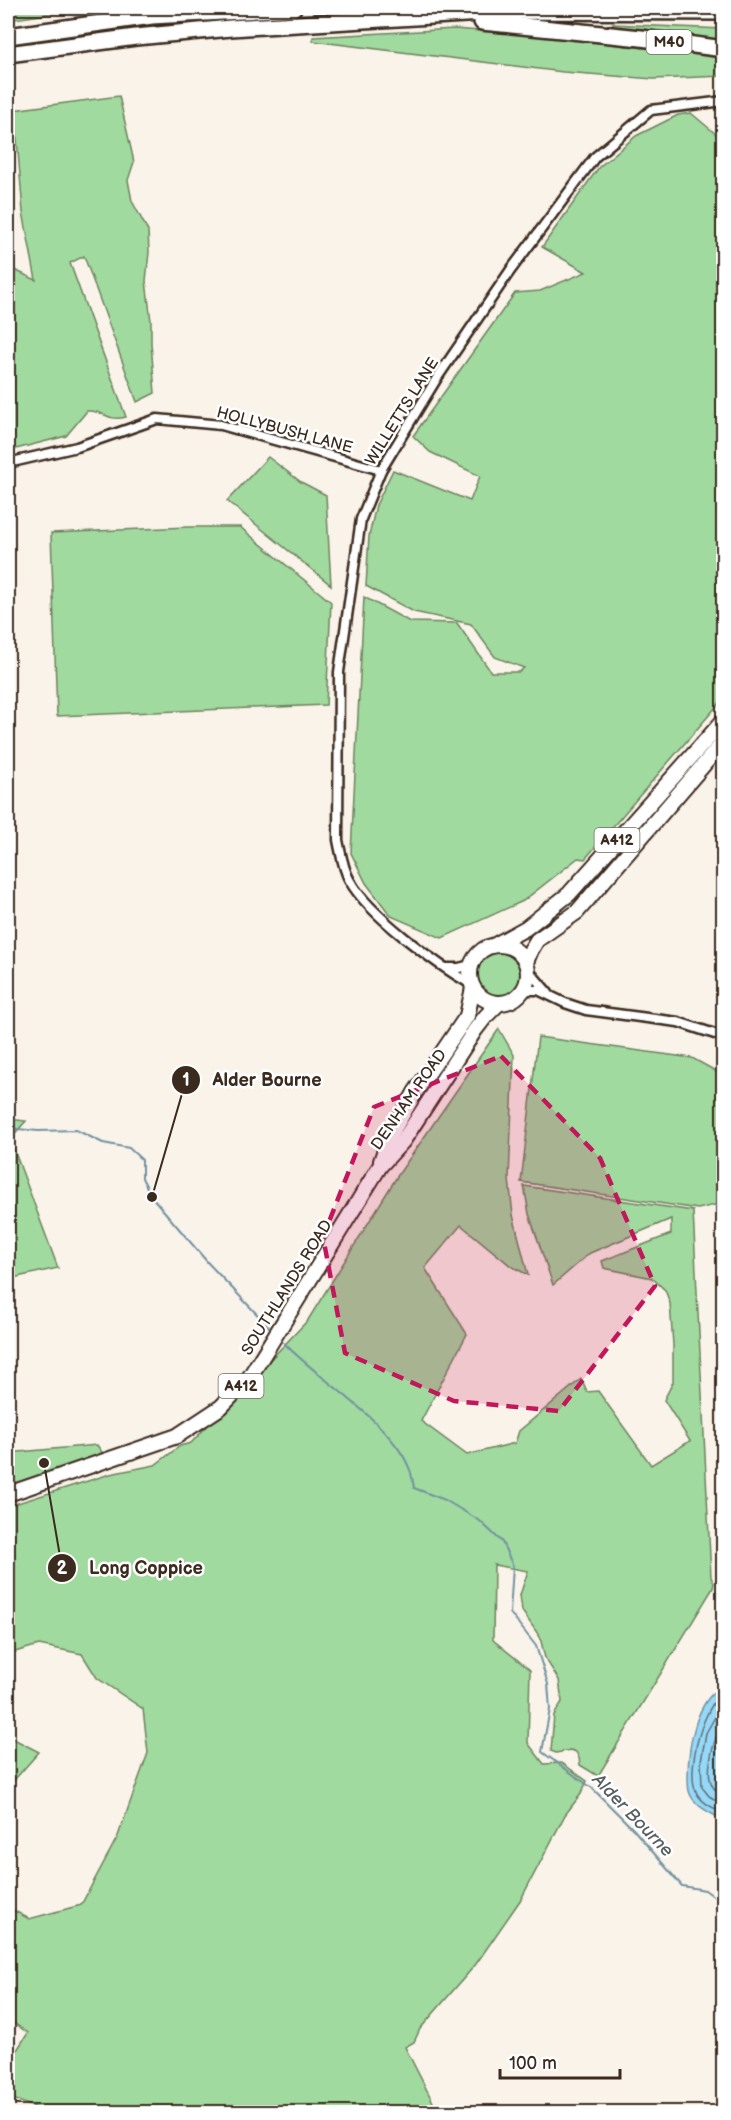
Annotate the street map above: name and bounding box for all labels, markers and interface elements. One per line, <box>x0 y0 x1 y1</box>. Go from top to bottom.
road number: M40 <box>646 30 692 54</box>
street label: WILLETTS LANE <box>362 354 443 469</box>
street label: HOLLYBUSH LANE <box>214 403 355 458</box>
road number: A412 <box>594 828 640 852</box>
street label: DENHAM ROAD <box>367 1046 451 1154</box>
callout: Alder Bourne <box>171 1062 334 1098</box>
text: 1 <box>182 1070 190 1091</box>
text: Alder Bourne <box>211 1070 322 1091</box>
street label: SOUTHLANDS ROAD <box>238 1217 337 1359</box>
road number: A412 <box>218 1374 264 1398</box>
callout: Long Coppice <box>47 1550 215 1586</box>
text: 2 <box>57 1558 68 1579</box>
text: Long Coppice <box>89 1558 203 1579</box>
water label: Alder Bourne <box>587 1769 677 1861</box>
scale bar <box>500 2042 620 2080</box>
text: 100 m <box>509 2053 557 2074</box>

